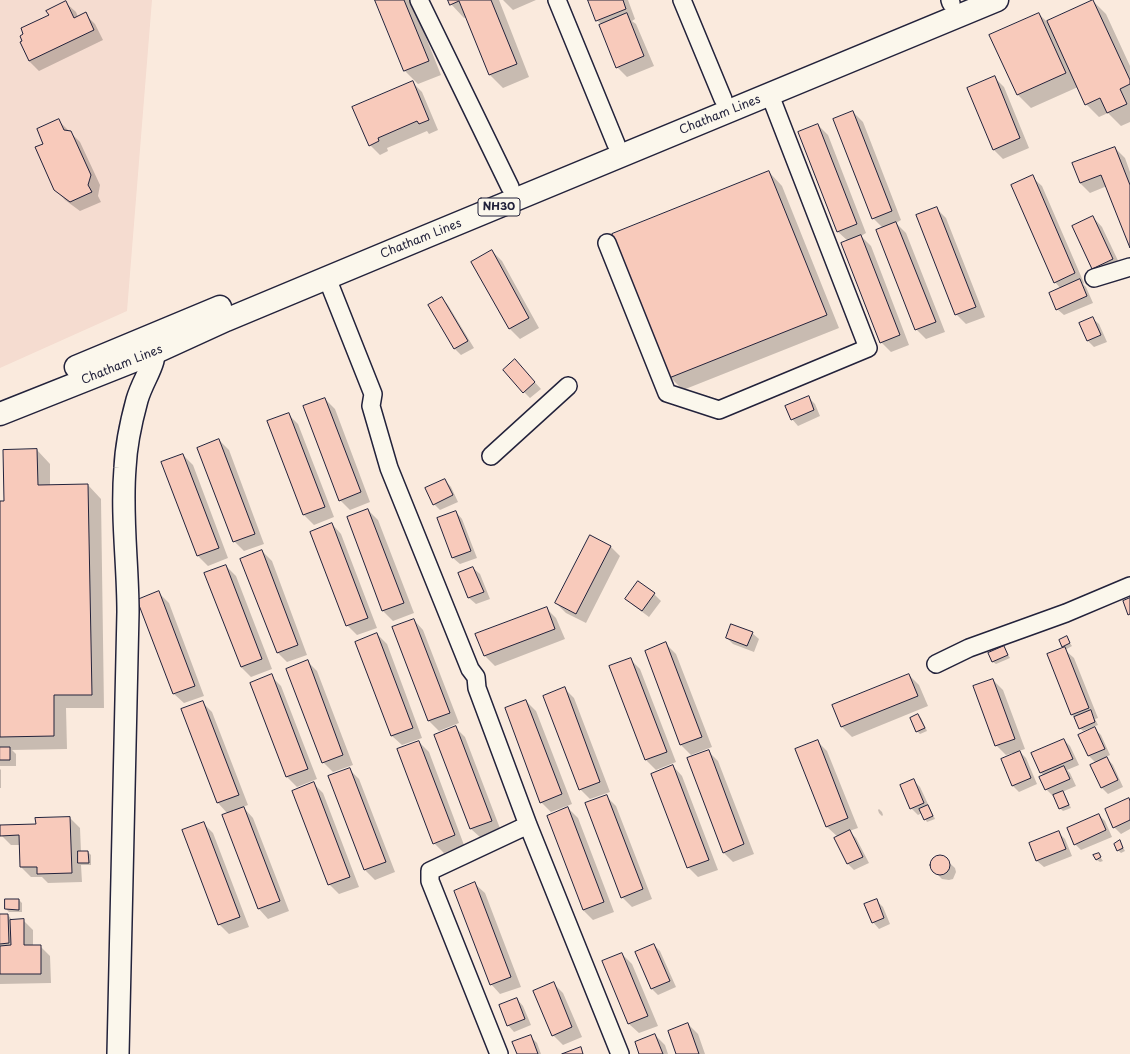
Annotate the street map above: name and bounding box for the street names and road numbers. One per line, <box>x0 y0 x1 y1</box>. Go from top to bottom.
street label: Chatham Lines <box>677 92 763 138</box>
road number: NH30 <box>478 198 520 216</box>
street label: Chatham Lines <box>378 216 464 262</box>
street label: Chatham Lines <box>79 342 165 388</box>

